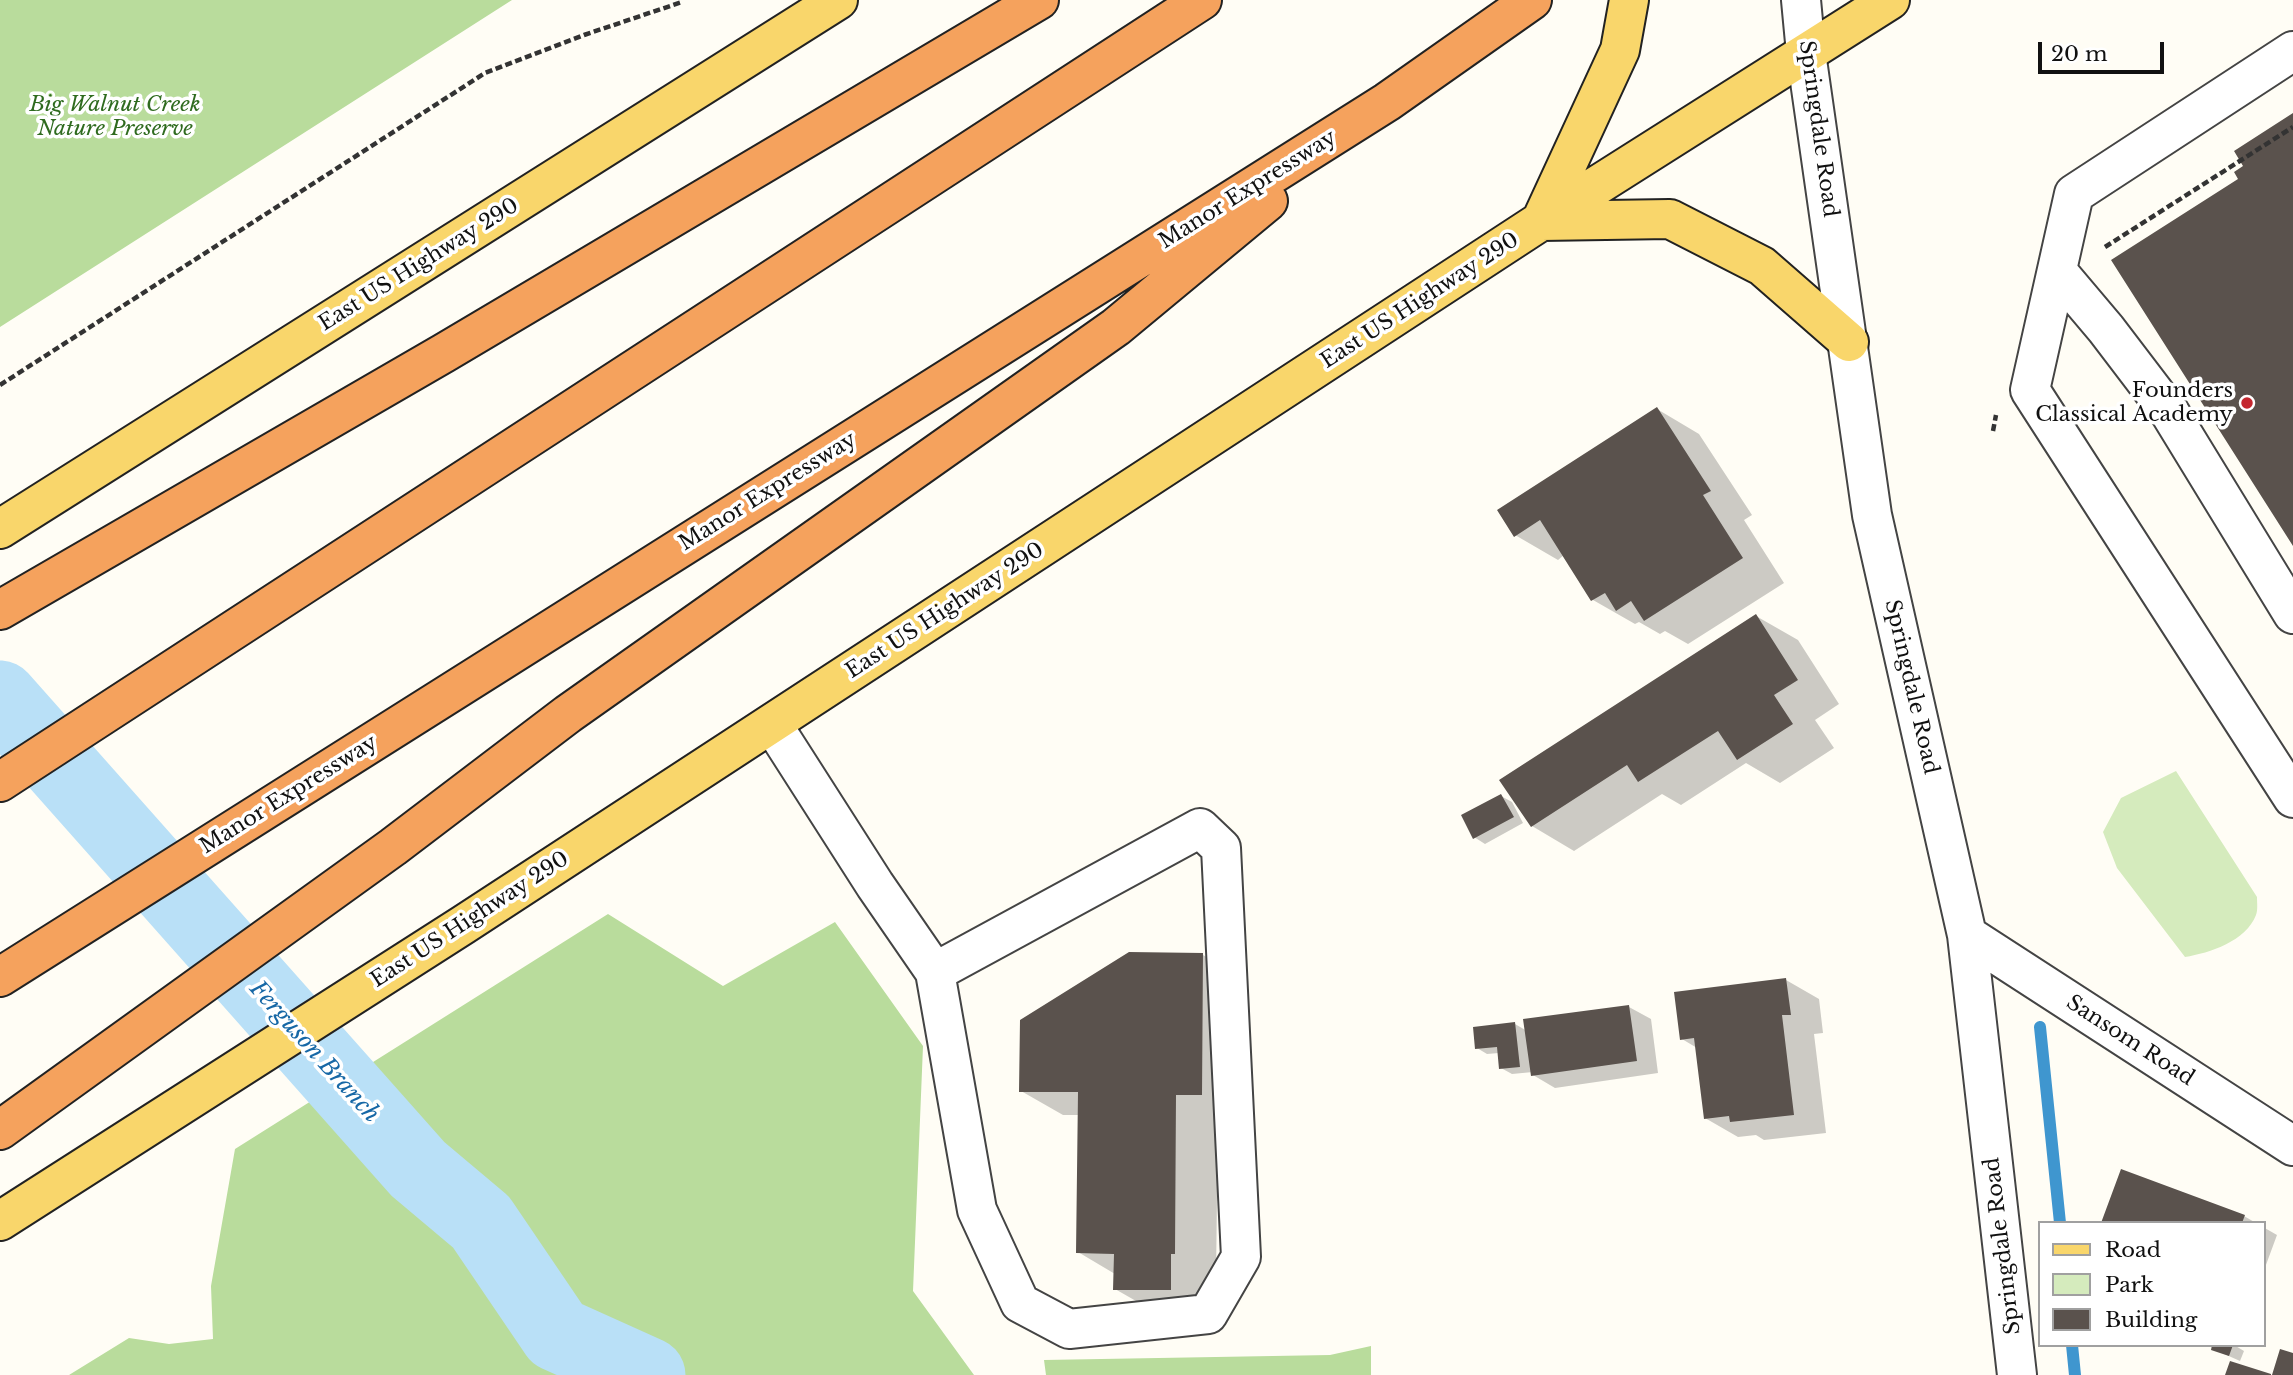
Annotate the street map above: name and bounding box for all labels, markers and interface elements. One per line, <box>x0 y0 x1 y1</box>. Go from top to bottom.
scale bar <box>2041 28 2167 72</box>
street label: Springdale Road <box>1793 39 1843 219</box>
text: 20 m <box>2051 41 2108 67</box>
park label: Big Walnut Creek Nature Preserve <box>29 92 201 142</box>
street label: Manor Expressway <box>1155 125 1341 255</box>
street label: East US Highway 290 <box>314 193 524 337</box>
street label: East US Highway 290 <box>1316 228 1524 374</box>
place label: Founders Classical Academy <box>2035 378 2233 428</box>
marker: Founders Classical Academy <box>2239 395 2255 411</box>
street label: Manor Expressway <box>675 427 861 557</box>
street label: East US Highway 290 <box>841 538 1049 684</box>
street label: Springdale Road <box>1879 597 1943 777</box>
street label: Manor Expressway <box>196 730 382 860</box>
street label: East US Highway 290 <box>366 847 574 993</box>
water label: Ferguson Branch <box>243 976 385 1128</box>
street label: Sansom Road <box>2061 990 2199 1092</box>
street label: Springdale Road <box>1980 1156 2026 1336</box>
legend <box>2038 1221 2265 1347</box>
text: Road <box>2105 1237 2161 1263</box>
text: Park <box>2105 1272 2154 1298</box>
text: Building <box>2105 1307 2197 1333</box>

